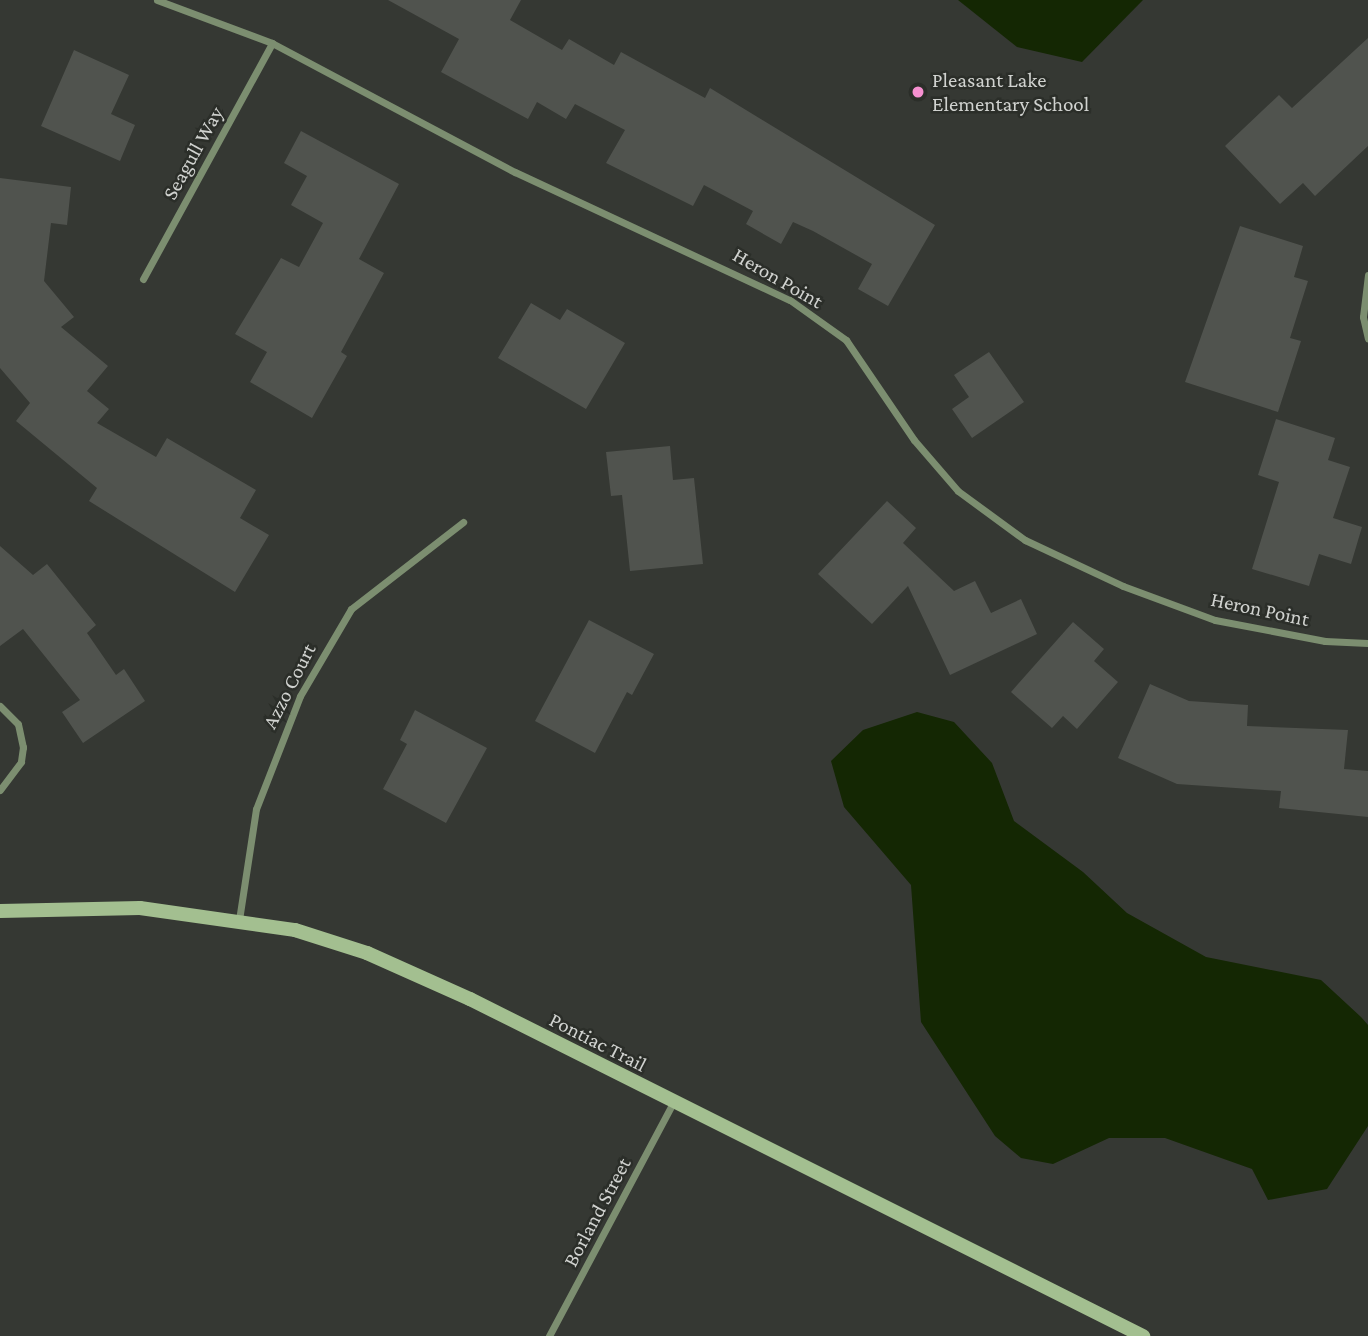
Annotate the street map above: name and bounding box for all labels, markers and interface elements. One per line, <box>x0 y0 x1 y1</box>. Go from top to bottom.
place label: Pleasant Lake Elementary School <box>932 67 1089 117</box>
marker: Pleasant Lake Elementary School <box>910 84 926 100</box>
street label: Seagull Way <box>157 102 229 204</box>
street label: Heron Point <box>728 242 828 314</box>
street label: Heron Point <box>1209 586 1311 632</box>
street label: Azzo Court <box>257 639 321 733</box>
street label: Pontiac Trail <box>545 1007 651 1077</box>
street label: Borland Street <box>558 1153 636 1271</box>

